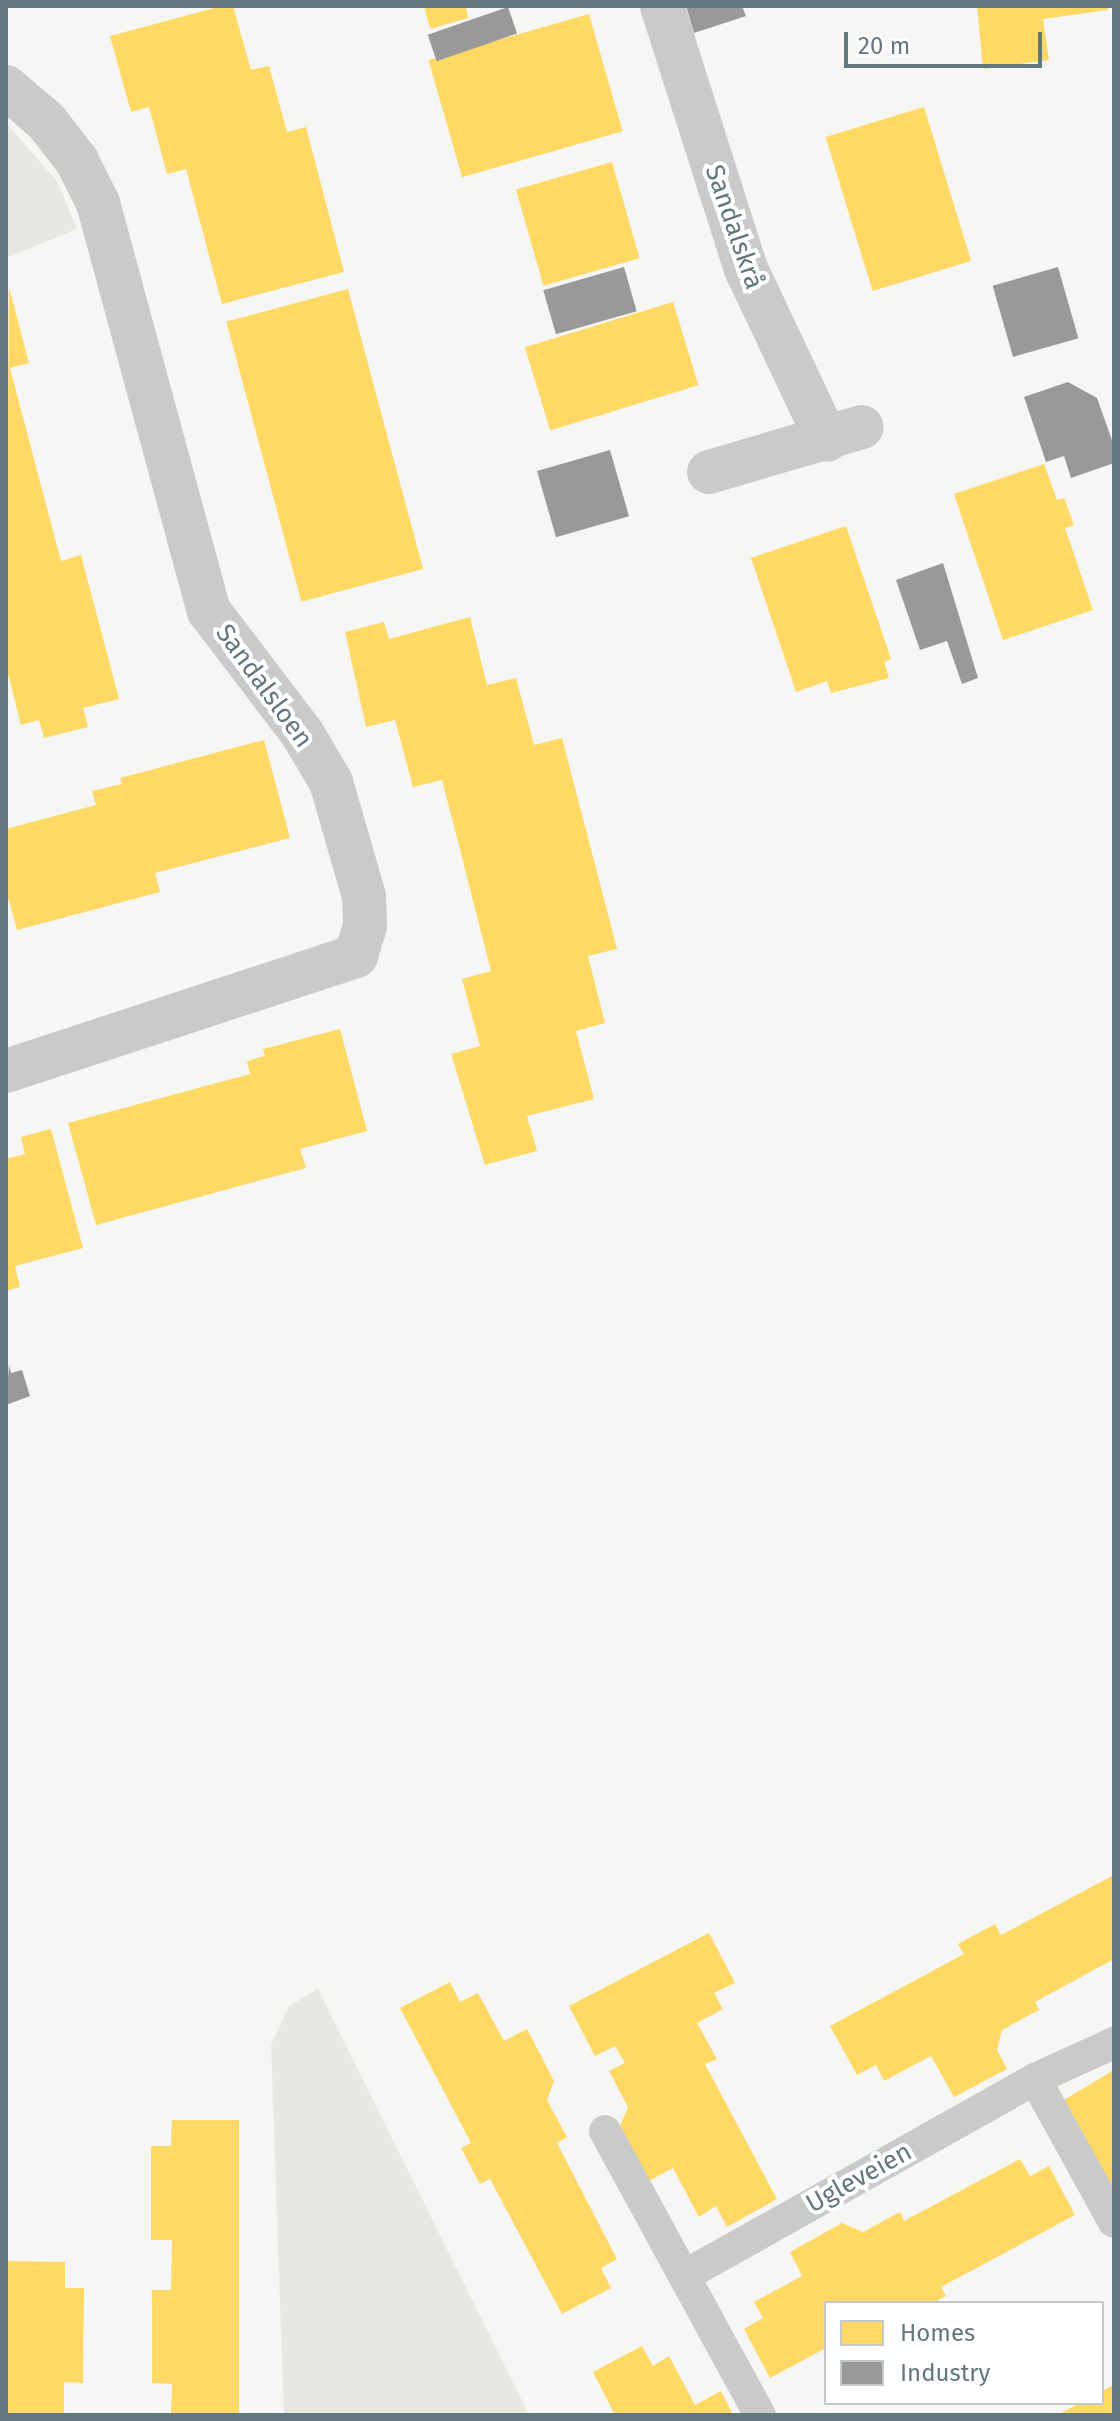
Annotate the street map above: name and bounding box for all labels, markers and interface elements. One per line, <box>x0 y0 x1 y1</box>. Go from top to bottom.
scale bar <box>848 16 1046 66</box>
text: 20 m <box>858 32 910 60</box>
street label: Sandalskrå <box>698 161 770 293</box>
street label: Sandalsloen <box>209 618 319 754</box>
street label: Ugleveien <box>801 2136 917 2220</box>
legend <box>824 2301 1104 2405</box>
text: Homes <box>900 2319 975 2347</box>
text: Industry <box>900 2359 990 2387</box>

